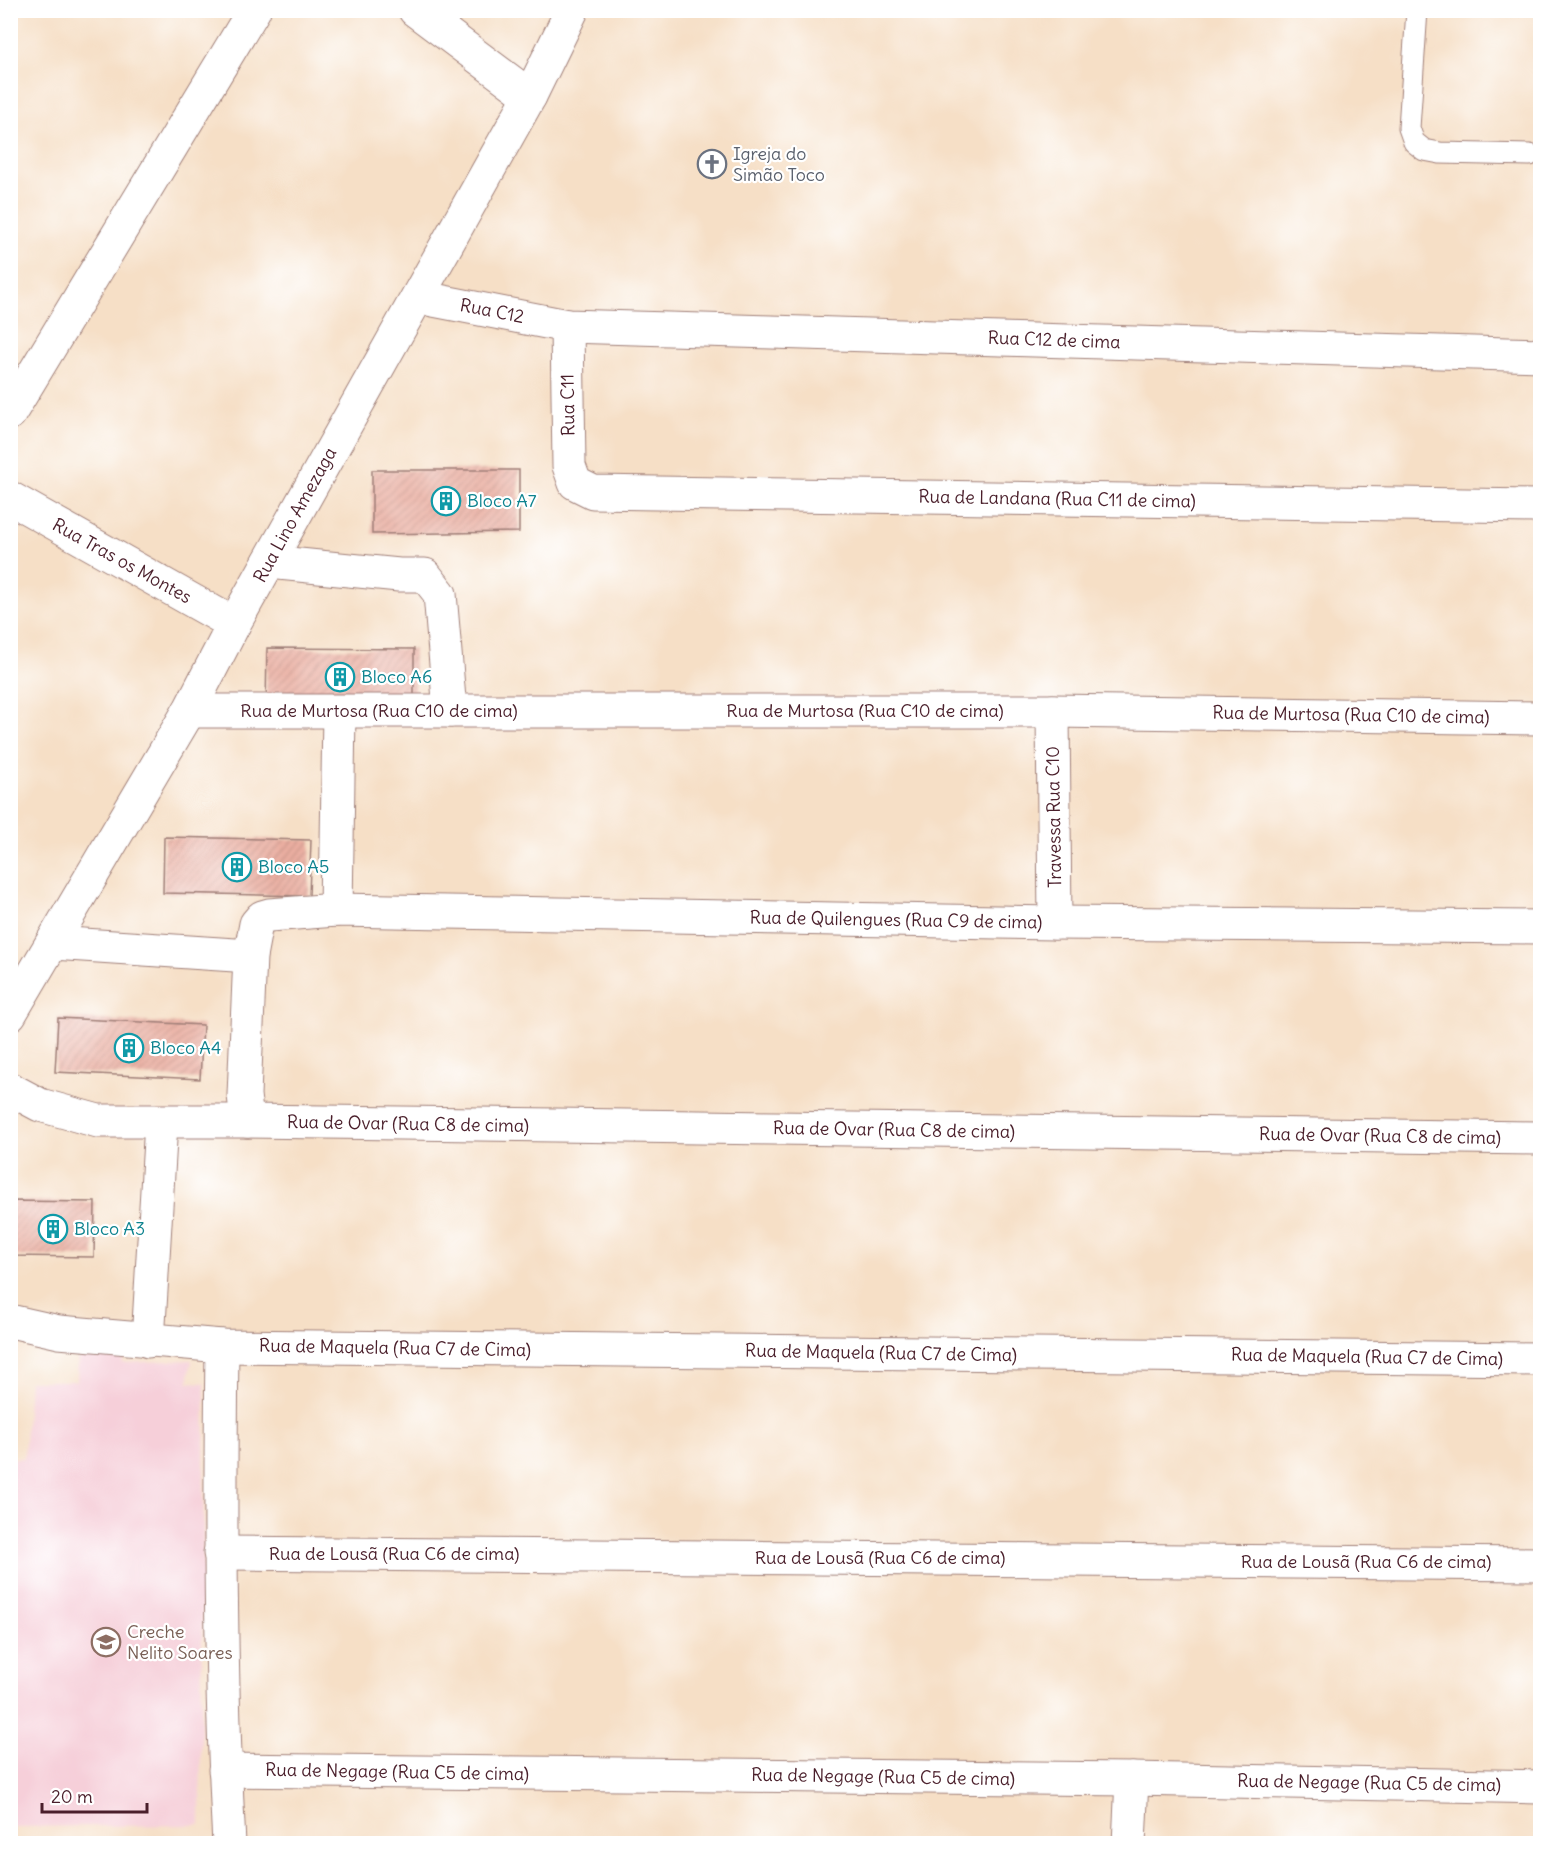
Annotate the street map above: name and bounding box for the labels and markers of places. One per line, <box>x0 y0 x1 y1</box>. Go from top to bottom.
place label: Igreja do Simão Toco <box>733 142 825 186</box>
church icon: Igreja do Simão Toco <box>696 148 728 180</box>
building icon: Bloco A7 <box>430 485 462 517</box>
place label: Bloco A7 <box>467 489 537 512</box>
building icon: Bloco A6 <box>324 661 356 693</box>
place label: Bloco A6 <box>361 665 432 688</box>
building icon: Bloco A5 <box>221 851 253 883</box>
place label: Bloco A5 <box>258 855 329 878</box>
building icon: Bloco A4 <box>113 1032 145 1064</box>
place label: Bloco A4 <box>150 1036 221 1059</box>
building icon: Bloco A3 <box>37 1213 69 1245</box>
place label: Bloco A3 <box>74 1217 145 1240</box>
place label: Creche Nelito Soares <box>127 1620 233 1664</box>
school or university icon: Creche Nelito Soares <box>90 1626 122 1658</box>

